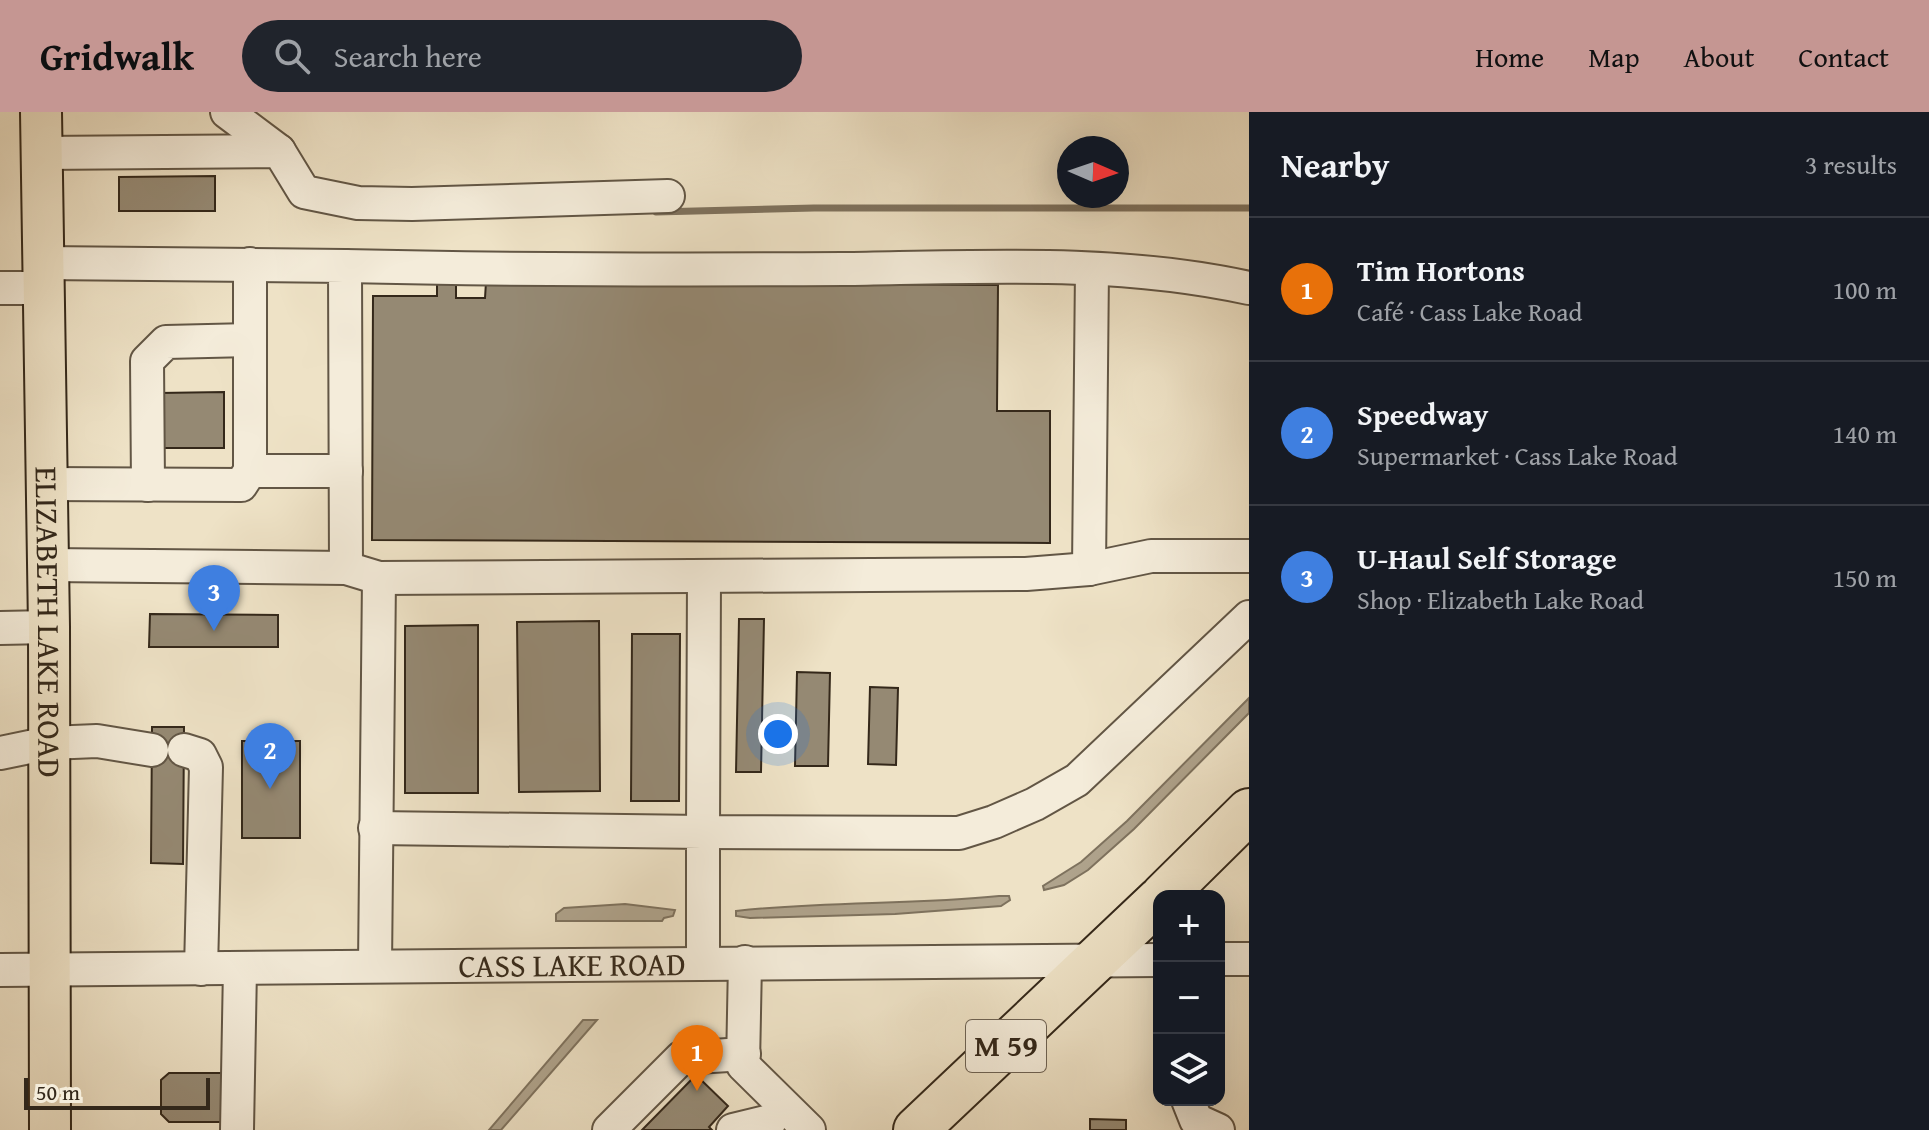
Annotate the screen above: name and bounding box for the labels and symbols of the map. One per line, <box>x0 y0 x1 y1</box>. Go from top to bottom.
north arrow <box>1057 136 1129 208</box>
street label: ELIZABETH LAKE ROAD <box>24 466 73 778</box>
pin: 3 <box>188 565 240 631</box>
your location <box>758 714 798 754</box>
pin: 2 <box>244 723 296 789</box>
street label: CASS LAKE ROAD <box>458 940 686 989</box>
road number: M 59 <box>966 1020 1046 1072</box>
pin: 1 <box>671 1025 723 1091</box>
scale bar <box>24 1074 210 1110</box>

